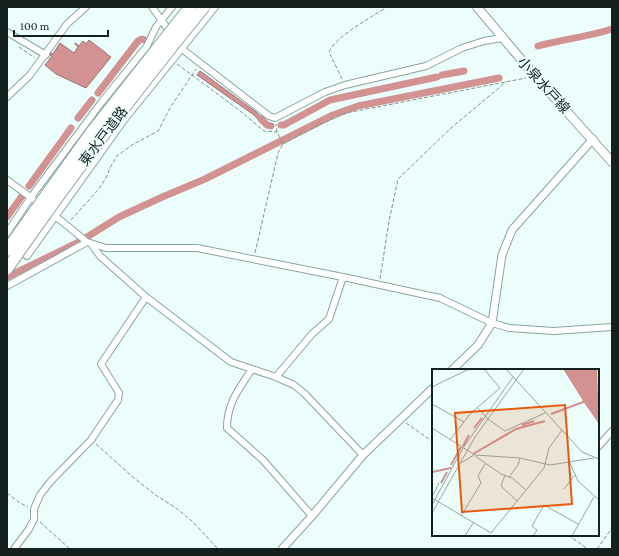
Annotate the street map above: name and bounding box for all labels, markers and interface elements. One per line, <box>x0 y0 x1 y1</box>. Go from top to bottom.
scale bar <box>14 12 108 38</box>
text: 100 m <box>20 19 50 33</box>
street label: 小泉水戸線 <box>515 54 573 116</box>
street label: 東水戸道路 <box>76 103 130 169</box>
inset map <box>432 369 599 536</box>

